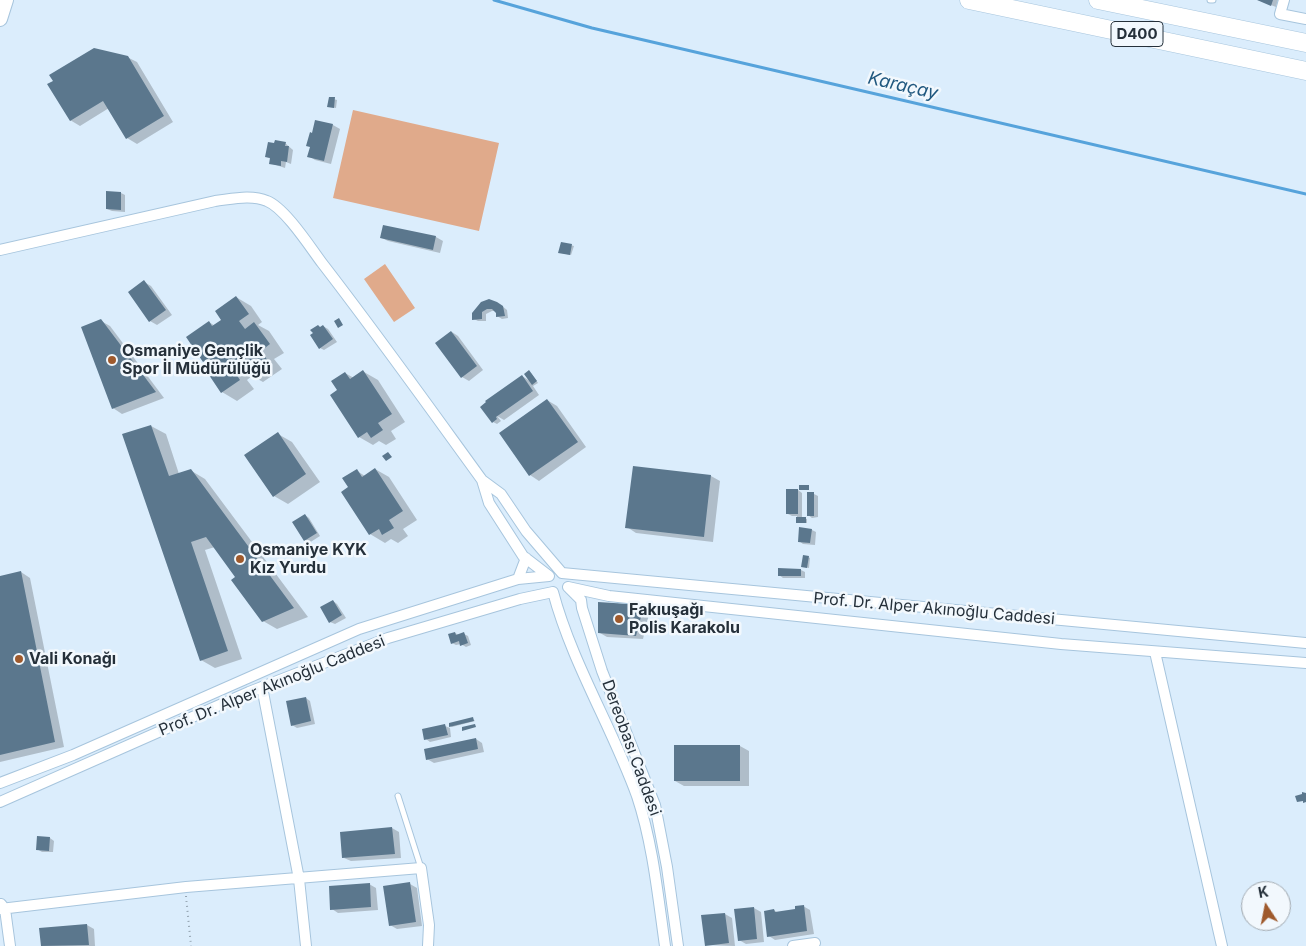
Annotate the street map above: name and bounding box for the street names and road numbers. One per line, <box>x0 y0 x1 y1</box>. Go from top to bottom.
road number: D400 <box>1111 22 1163 46</box>
street label: Prof. Dr. Alper Akınoğlu Caddesi <box>813 589 1055 629</box>
street label: Prof. Dr. Alper Akınoğlu Caddesi <box>156 632 388 740</box>
street label: Dereobası Caddesi <box>597 677 665 819</box>

